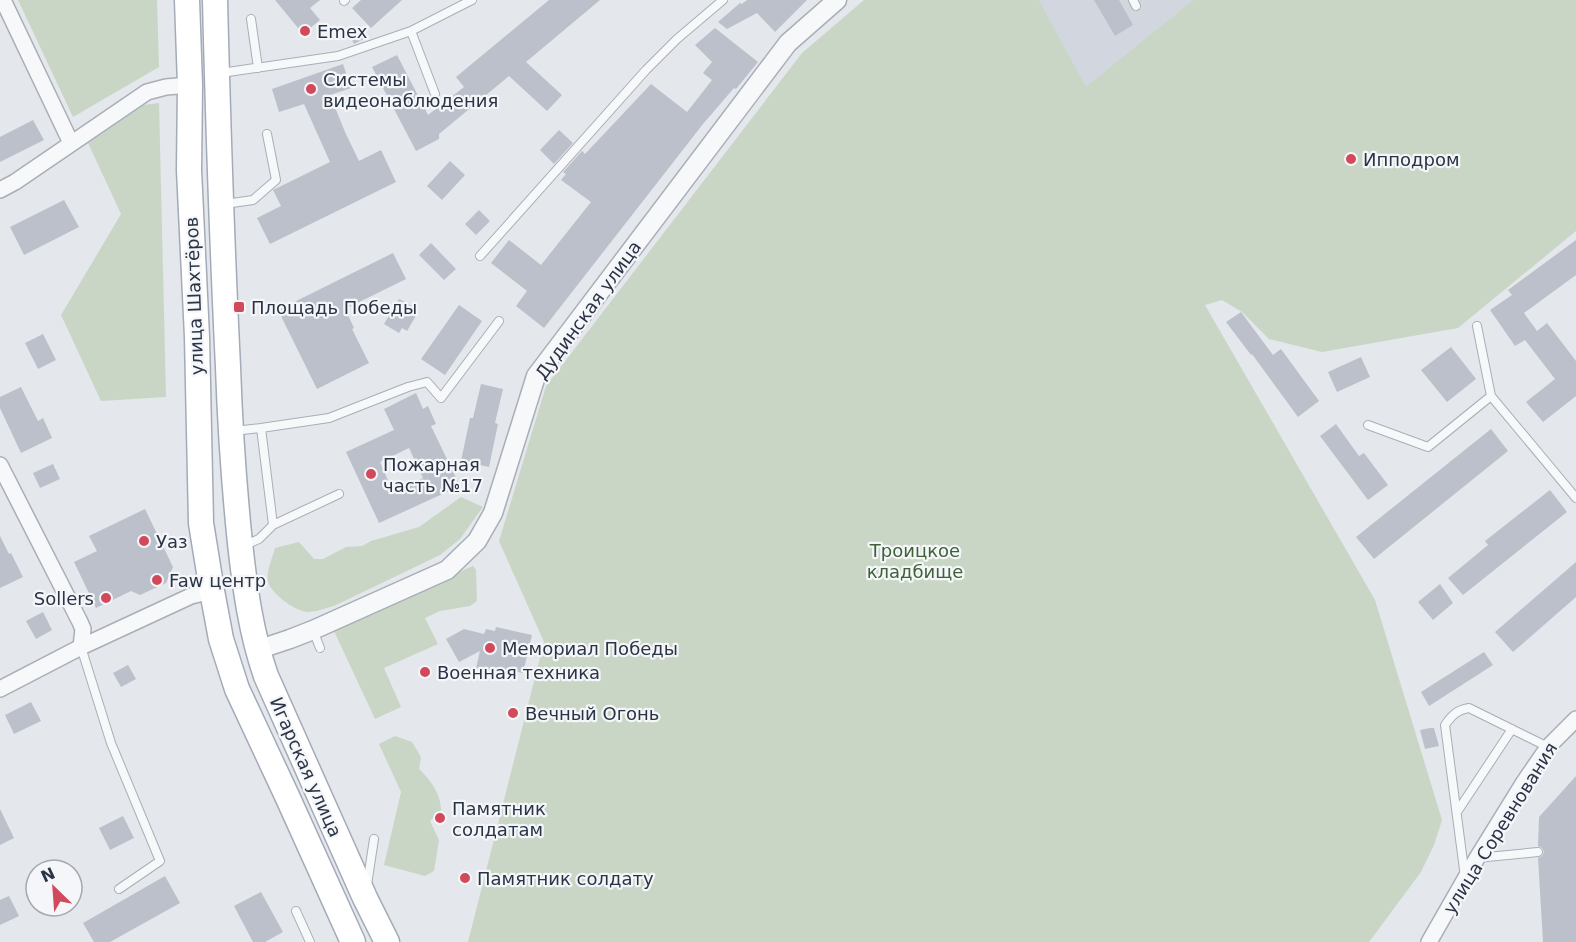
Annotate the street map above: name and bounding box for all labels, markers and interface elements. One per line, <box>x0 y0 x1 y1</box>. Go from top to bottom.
place label: Emex <box>317 21 368 42</box>
marker: Emex <box>298 24 312 38</box>
place label: Системы видеонаблюдения <box>323 69 498 111</box>
marker: Системы видеонаблюдения <box>304 82 318 96</box>
place label: Ипподром <box>1363 149 1459 170</box>
marker: Ипподром <box>1344 152 1358 166</box>
street label: улица Шахтёров <box>181 216 207 376</box>
street label: Дудинская улица <box>531 237 645 383</box>
place label: Площадь Победы <box>251 297 417 318</box>
marker: Площадь Победы <box>232 300 246 314</box>
place label: Пожарная часть №17 <box>383 454 483 496</box>
marker: Пожарная часть №17 <box>364 467 378 481</box>
place label: Уаз <box>156 531 188 552</box>
marker: Уаз <box>137 534 151 548</box>
park label: Троицкое кладбище <box>867 540 963 582</box>
place label: Faw центр <box>169 570 266 591</box>
marker: Faw центр <box>150 573 164 587</box>
place label: Sollers <box>34 588 94 609</box>
marker: Sollers <box>99 591 113 605</box>
place label: Мемориал Победы <box>502 638 678 659</box>
marker: Мемориал Победы <box>483 641 497 655</box>
place label: Военная техника <box>437 662 600 683</box>
marker: Военная техника <box>418 665 432 679</box>
street label: Игарская улица <box>266 694 346 840</box>
place label: Вечный Огонь <box>525 703 659 724</box>
marker: Вечный Огонь <box>506 706 520 720</box>
street label: улица Соревнования <box>1439 738 1561 918</box>
place label: Памятник солдатам <box>452 798 546 840</box>
marker: Памятник солдатам <box>433 811 447 825</box>
north arrow <box>24 858 84 918</box>
text: N <box>38 863 58 886</box>
place label: Памятник солдату <box>477 868 654 889</box>
marker: Памятник солдату <box>458 871 472 885</box>

